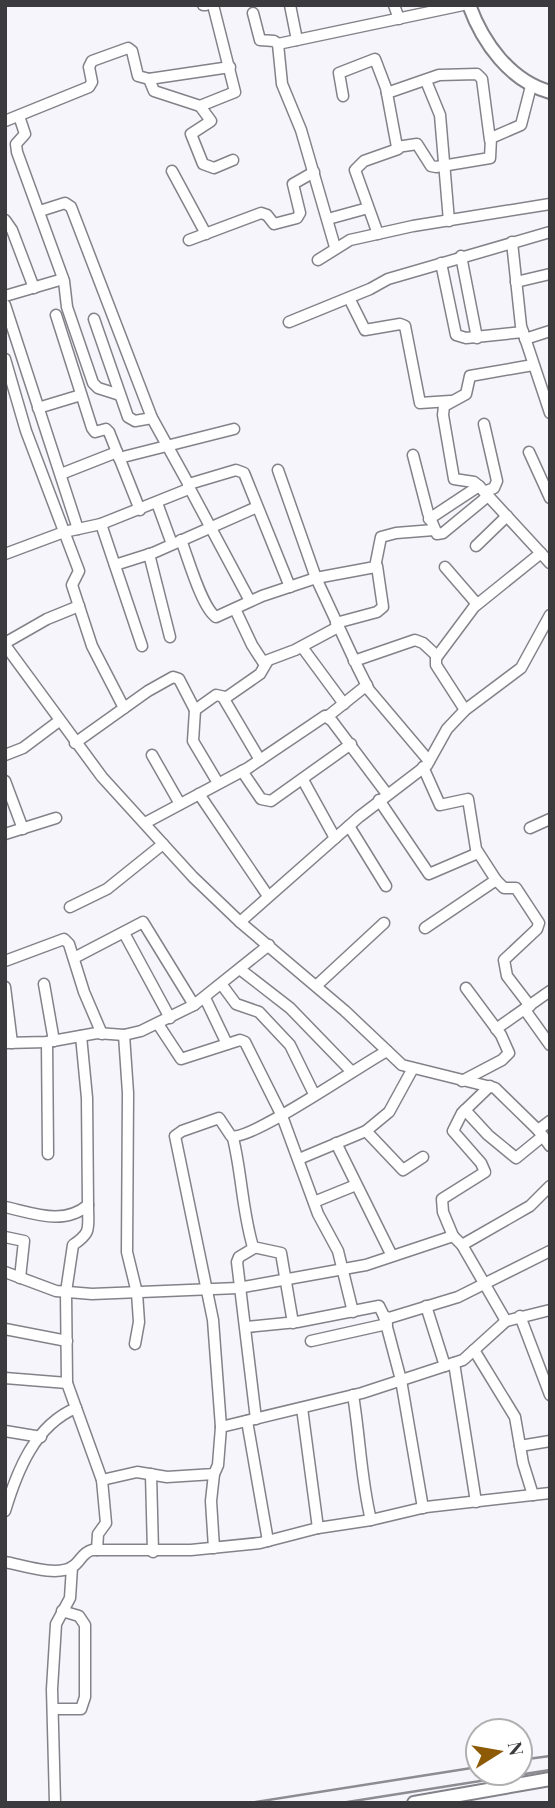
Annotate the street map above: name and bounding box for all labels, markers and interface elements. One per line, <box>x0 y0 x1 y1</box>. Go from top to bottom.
north arrow <box>464 1717 534 1787</box>
text: N <box>503 1739 531 1758</box>

